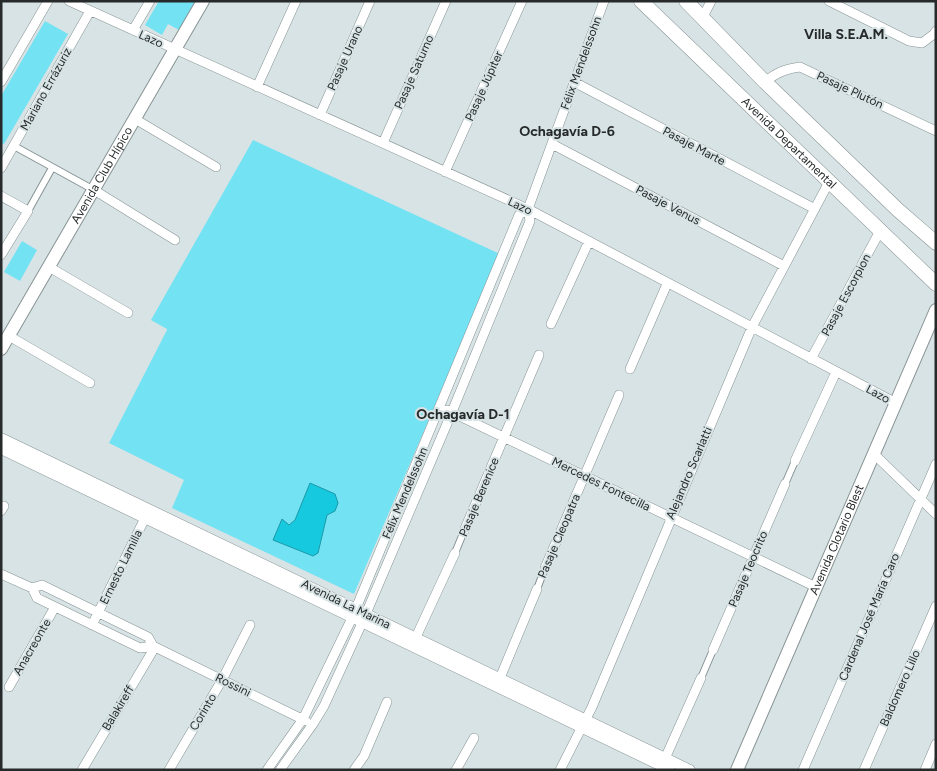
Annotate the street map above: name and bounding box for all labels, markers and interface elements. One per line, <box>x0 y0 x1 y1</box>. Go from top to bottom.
street label: Félix Mendelssohn <box>558 14 604 112</box>
street label: Pasaje Urano <box>324 23 366 93</box>
district label: Villa S.E.A.M. <box>804 26 888 43</box>
street label: Lazo <box>137 27 165 51</box>
street label: Pasaje Saturno <box>391 33 437 111</box>
street label: Mariano Errázuriz <box>17 45 75 133</box>
street label: Pasaje Júpiter <box>462 49 506 123</box>
street label: Pasaje Plutón <box>814 68 886 112</box>
street label: Avenida Departamental <box>739 94 839 192</box>
district label: Ochagavía D-6 <box>519 123 615 140</box>
street label: Avenida Club Hípico <box>68 124 135 226</box>
street label: Pasaje Marte <box>660 124 728 169</box>
street label: Pasaje Venus <box>633 182 703 228</box>
street label: Lazo <box>506 194 534 218</box>
street label: Pasaje Escorpion <box>818 251 874 339</box>
street label: Lazo <box>864 382 892 406</box>
district label: Ochagavía D-1 <box>416 406 510 423</box>
street label: Alejandro Scarlatti <box>663 425 715 521</box>
street label: Félix Mendelssohn <box>379 445 431 541</box>
street label: Mercedes Fontecilla <box>549 454 653 514</box>
street label: Pasaje Berenice <box>456 455 502 539</box>
street label: Avenida Clotario Blest <box>807 482 867 597</box>
street label: Pasaje Cleopatra <box>535 492 583 580</box>
street label: Ernesto Lamilla <box>97 527 145 607</box>
street label: Pasaje Teocrito <box>726 529 770 609</box>
street label: Cardenal José María Caro <box>836 551 902 683</box>
street label: Avenida La Marina <box>299 576 393 632</box>
street label: Anacreonte <box>10 616 54 678</box>
street label: Baldomero Lillo <box>877 648 923 728</box>
street label: Rossini <box>213 670 253 700</box>
street label: Balakireff <box>99 682 137 733</box>
street label: Corinto <box>187 691 219 733</box>

